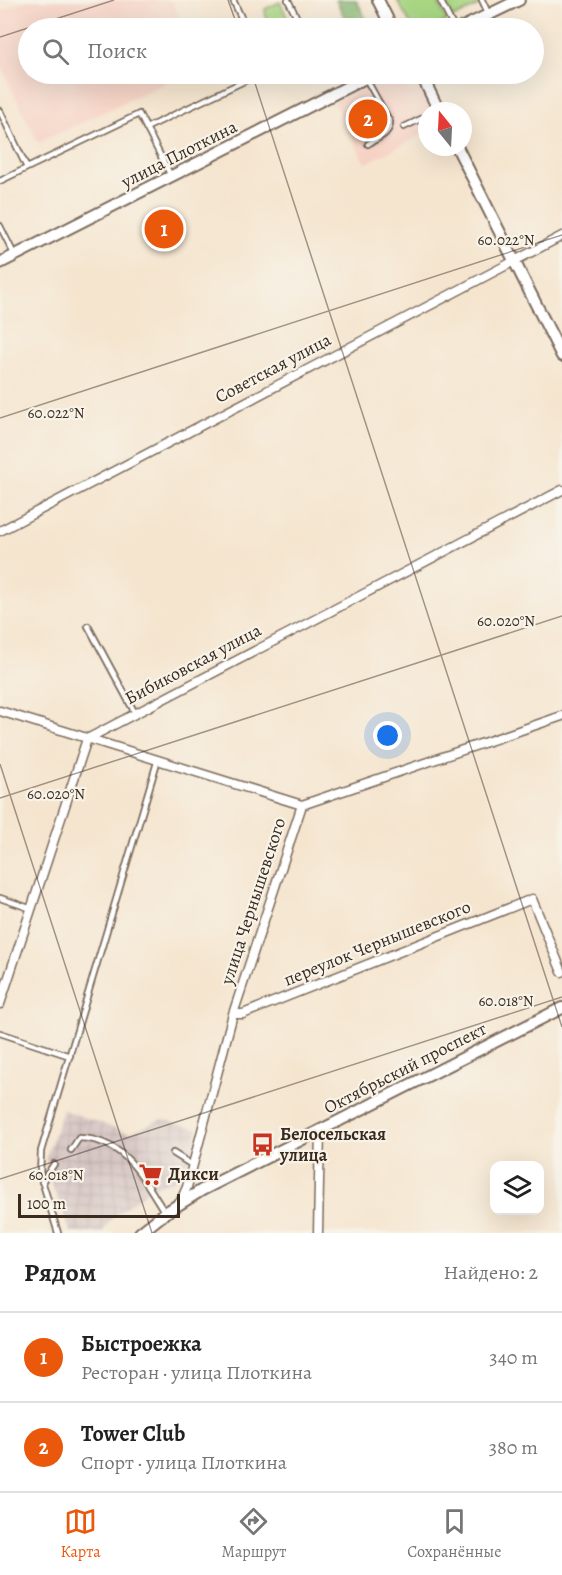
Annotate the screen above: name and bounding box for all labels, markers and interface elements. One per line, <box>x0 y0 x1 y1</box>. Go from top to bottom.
search box <box>18 18 544 84</box>
icon: search <box>39 35 72 68</box>
text: Поиск <box>87 36 147 66</box>
pin: 2 <box>348 96 388 142</box>
north arrow <box>418 102 472 156</box>
street label: улица Плоткина <box>116 114 242 194</box>
pin: 1 <box>144 206 184 252</box>
text: 60.022°N <box>477 230 535 250</box>
street label: Советская улица <box>211 327 336 409</box>
text: 60.022°N <box>27 403 85 423</box>
text: 60.020°N <box>477 611 535 631</box>
street label: Бибиковская улица <box>121 618 266 710</box>
your location <box>373 721 402 750</box>
text: 60.020°N <box>27 784 85 804</box>
street label: улица Чернышевского <box>214 815 291 988</box>
street label: переулок Чернышевского <box>280 894 474 992</box>
text: 60.018°N <box>478 991 534 1011</box>
street label: Октябрьский проспект <box>320 1017 490 1119</box>
place label: Белосельская улица <box>279 1122 386 1167</box>
bus stop icon: Белосельская улица <box>249 1131 275 1157</box>
supermarket icon: Дикси <box>137 1161 163 1187</box>
map controls <box>490 1161 544 1215</box>
button: layers <box>490 1161 544 1215</box>
place label: Дикси <box>168 1162 219 1186</box>
text: 60.018°N <box>28 1165 84 1185</box>
scale bar <box>18 1191 180 1218</box>
text: 100 m <box>27 1193 66 1215</box>
text: Рядом <box>24 1255 96 1290</box>
text: Найдено: 2 <box>443 1259 538 1286</box>
text: Быстроежка <box>81 1329 202 1359</box>
text: 1 <box>40 1344 47 1371</box>
text: 340 m <box>489 1344 538 1371</box>
text: Ресторан · улица Плоткина <box>81 1359 312 1386</box>
text: Tower Club <box>81 1419 185 1449</box>
text: 2 <box>39 1434 48 1461</box>
text: 380 m <box>489 1434 538 1461</box>
text: Спорт · улица Плоткина <box>81 1449 287 1476</box>
tab: Карта <box>60 1505 101 1563</box>
tab: Маршрут <box>222 1505 286 1563</box>
tab: Сохранённые <box>407 1505 502 1563</box>

